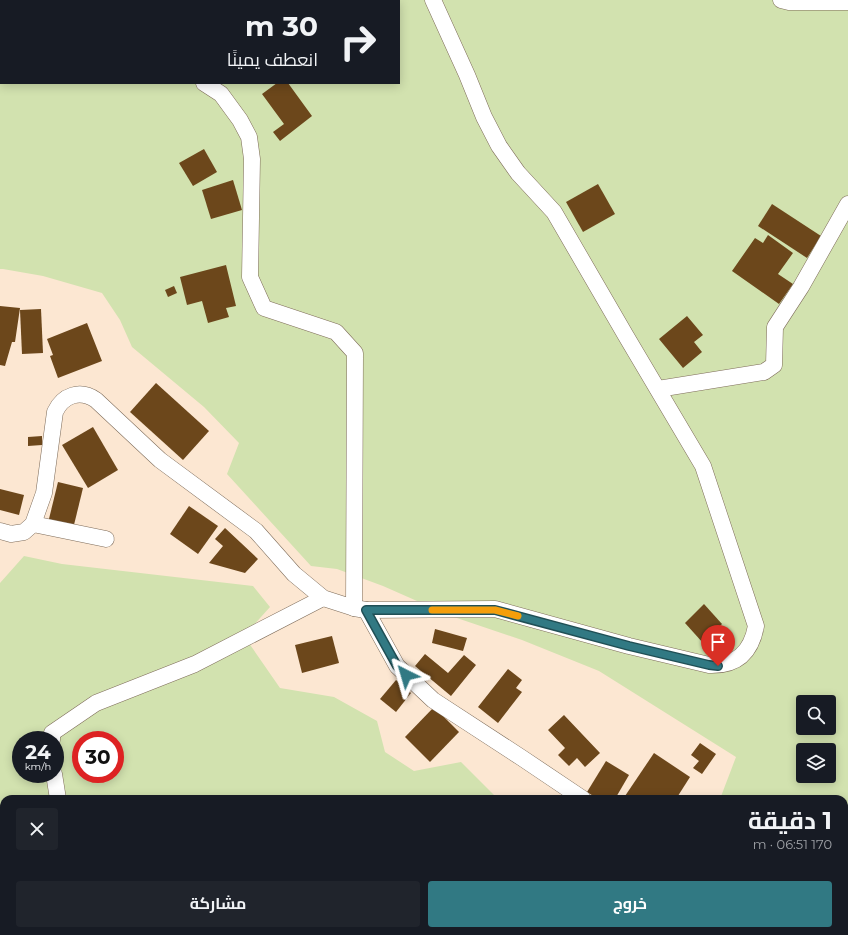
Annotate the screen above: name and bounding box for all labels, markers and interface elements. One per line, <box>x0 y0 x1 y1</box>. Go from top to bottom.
text: 30 m <box>245 9 318 43</box>
icon: right <box>332 16 384 68</box>
text: انعطف يمينًا <box>227 49 318 71</box>
pin <box>701 625 735 666</box>
icon: arrive <box>707 631 729 653</box>
position arrow <box>385 654 427 696</box>
map controls <box>796 695 836 783</box>
button: search <box>796 695 836 735</box>
speed limit sign: 30 <box>72 731 124 783</box>
text: 24 <box>25 740 51 764</box>
button: layers <box>796 743 836 783</box>
text: km/h <box>25 760 51 773</box>
text: 1 دقيقة <box>748 806 832 835</box>
button: close <box>16 808 58 850</box>
text: 170 m · 06:51 <box>753 836 832 852</box>
button: مشاركة <box>16 881 420 927</box>
button: خروج <box>428 881 832 927</box>

